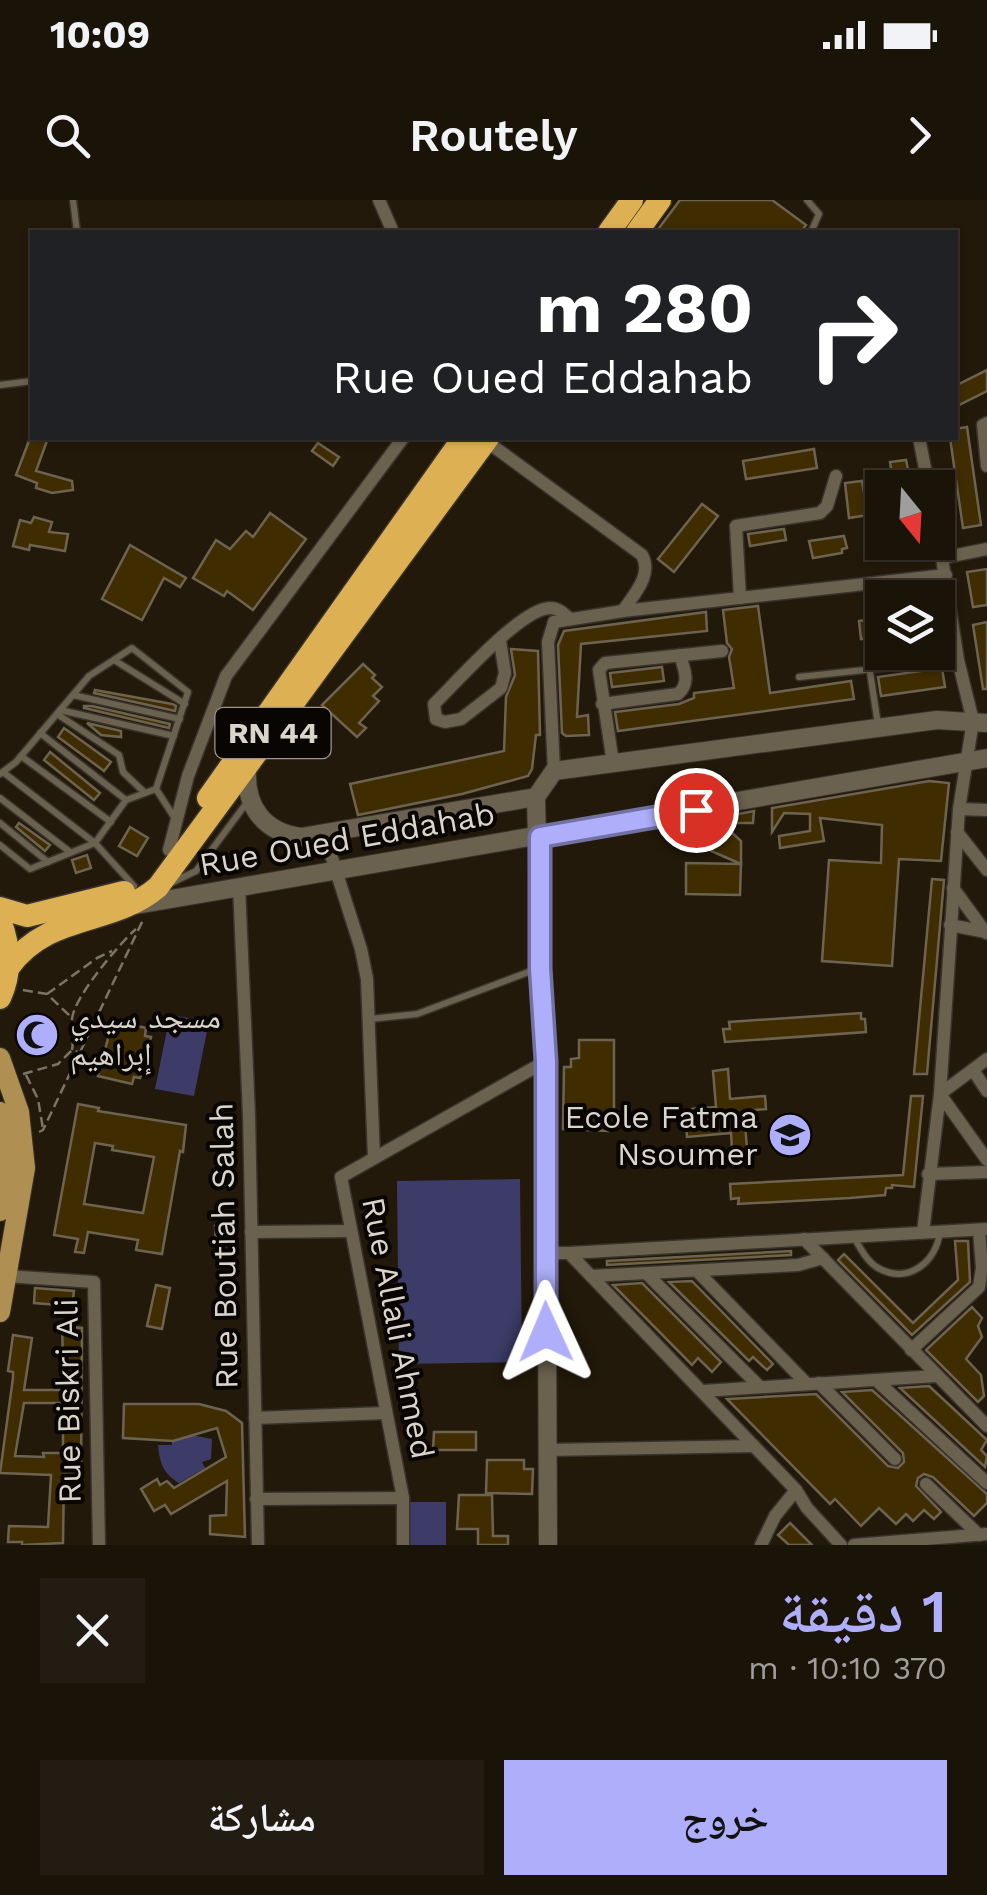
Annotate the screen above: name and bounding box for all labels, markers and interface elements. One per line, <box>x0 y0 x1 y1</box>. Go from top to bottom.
text: 10:09 <box>50 13 150 57</box>
icon: search <box>40 108 95 163</box>
icon: forward <box>892 108 947 163</box>
text: Routely <box>409 109 578 162</box>
text: 280 m <box>536 267 753 349</box>
icon: right <box>788 270 918 400</box>
text: Rue Oued Eddahab <box>332 351 753 404</box>
north arrow <box>865 470 955 560</box>
map controls <box>865 470 955 670</box>
button: layers <box>865 580 955 670</box>
road number: RN 44 <box>216 708 330 758</box>
pin <box>654 768 739 853</box>
icon: arrive <box>669 783 724 838</box>
street label: Rue Oued Eddahab <box>196 794 498 884</box>
place label: مسجد سيدي إبراهيم <box>70 998 221 1075</box>
mosque icon: مسجد سيدي إبراهيم <box>14 1012 60 1058</box>
place label: Ecole Fatma Nsoumer <box>565 1098 758 1173</box>
street label: Rue Boutiah Salah <box>203 1102 245 1390</box>
school or university icon: Ecole Fatma Nsoumer <box>767 1112 813 1158</box>
street label: Rue Allali Ahmed <box>354 1194 442 1462</box>
position arrow <box>494 1280 598 1384</box>
street label: Rue Biskri Ali <box>47 1298 89 1504</box>
text: 1 دقيقة <box>779 1576 947 1647</box>
button: close <box>40 1578 145 1683</box>
text: 370 m · 10:10 <box>748 1649 947 1687</box>
button: مشاركة <box>40 1760 484 1875</box>
button: خروج <box>504 1760 947 1875</box>

